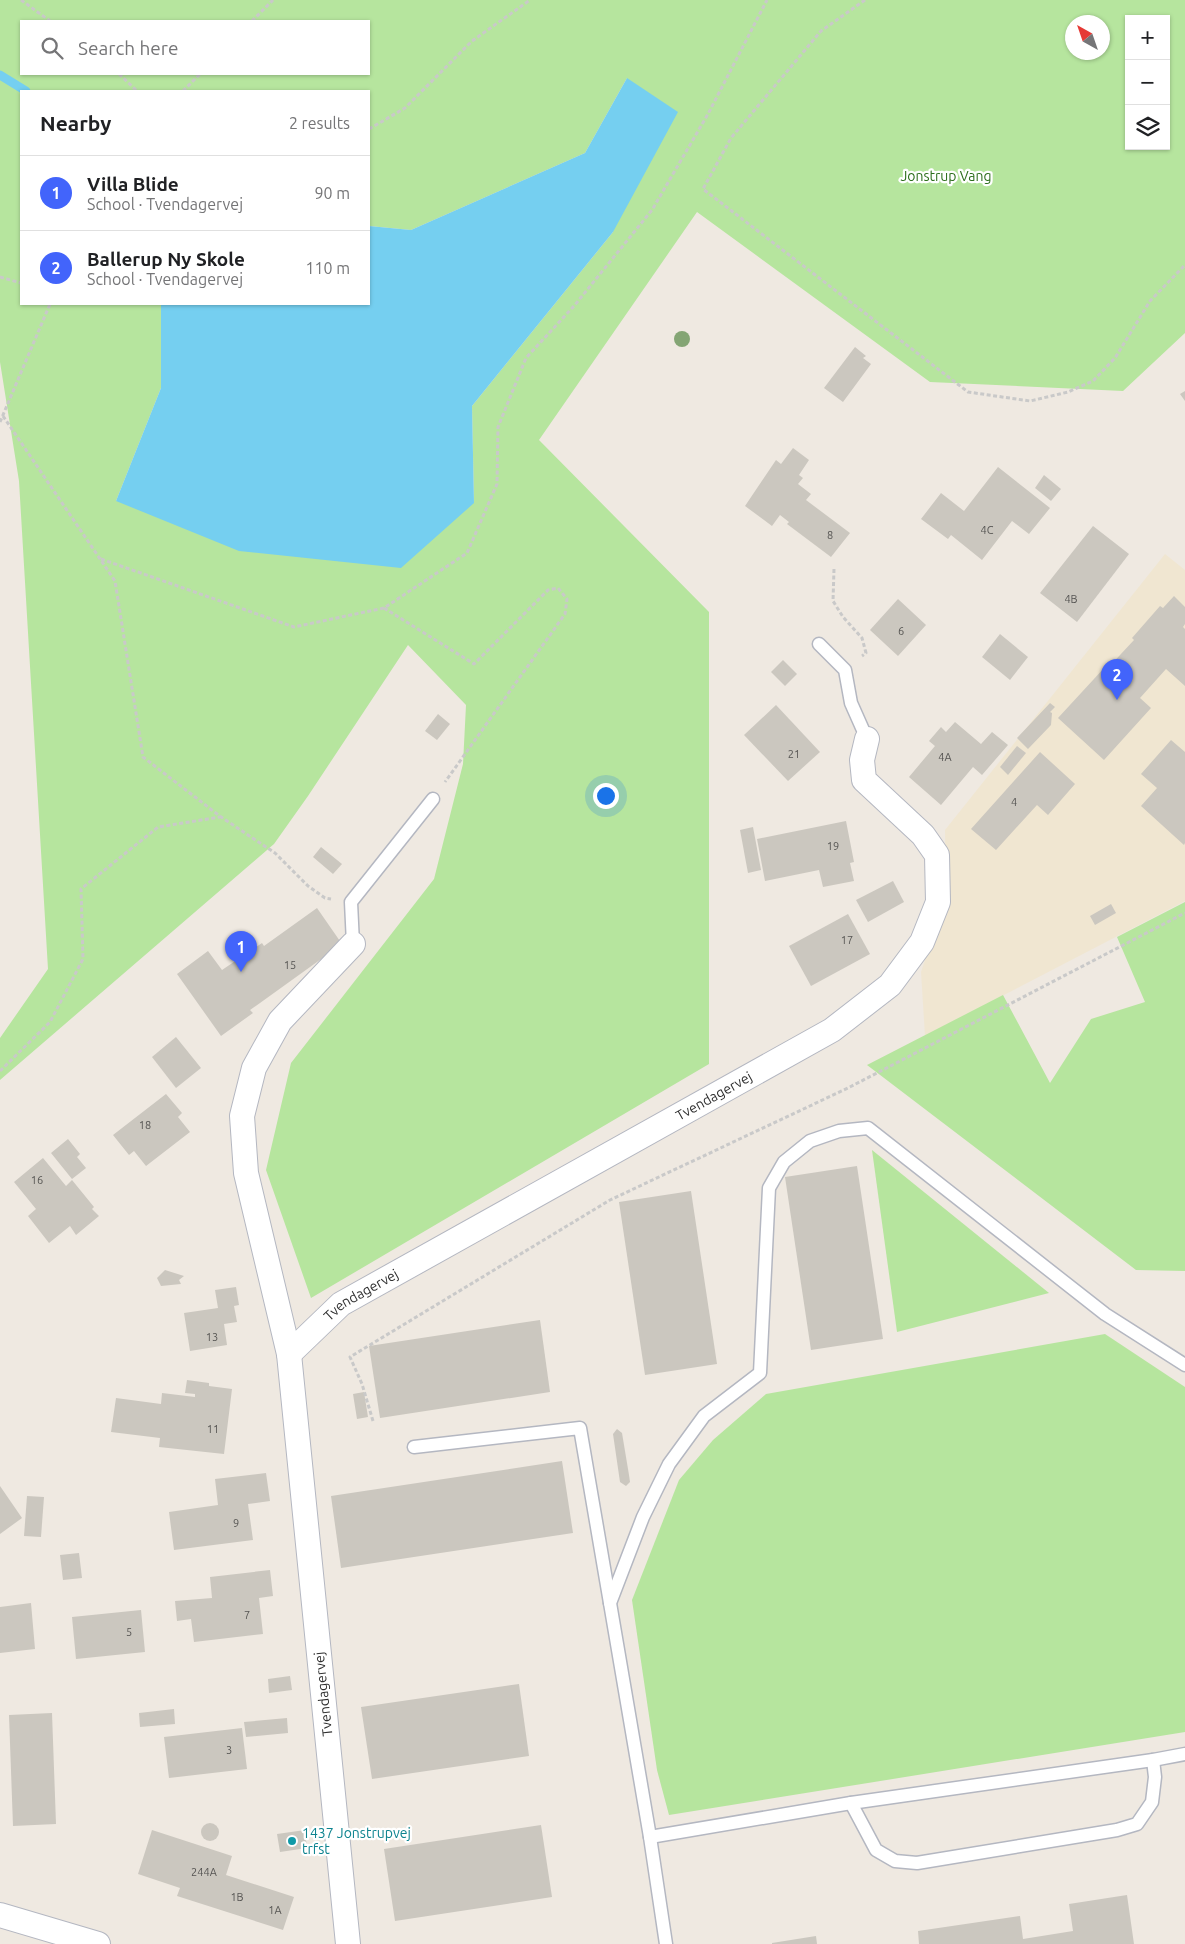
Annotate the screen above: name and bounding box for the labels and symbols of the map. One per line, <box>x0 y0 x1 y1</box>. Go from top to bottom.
north arrow <box>1065 15 1110 60</box>
park label: Jonstrup Vang <box>900 168 992 184</box>
house number: 4C <box>981 524 994 536</box>
house number: 8 <box>827 529 833 541</box>
house number: 4B <box>1064 593 1078 605</box>
house number: 6 <box>898 625 904 637</box>
pin: 2 <box>1101 659 1133 700</box>
house number: 21 <box>788 748 800 760</box>
house number: 4A <box>938 751 953 763</box>
your location <box>593 783 619 809</box>
house number: 4 <box>1011 796 1017 808</box>
house number: 19 <box>827 840 839 852</box>
pin: 1 <box>225 931 257 972</box>
house number: 17 <box>841 934 853 946</box>
house number: 15 <box>284 959 296 971</box>
street label: Tvendagervej <box>673 1068 755 1124</box>
house number: 18 <box>139 1119 151 1131</box>
house number: 16 <box>31 1174 43 1186</box>
street label: Tvendagervej <box>321 1266 401 1324</box>
house number: 13 <box>206 1331 218 1343</box>
house number: 11 <box>207 1423 219 1435</box>
house number: 9 <box>233 1517 239 1529</box>
house number: 7 <box>244 1609 250 1621</box>
house number: 5 <box>126 1626 132 1638</box>
street label: Tvendagervej <box>311 1651 335 1737</box>
house number: 3 <box>226 1744 232 1756</box>
place label: 1437 Jonstrupvej trfst <box>302 1825 411 1857</box>
marker: 1437 Jonstrupvej trfst <box>286 1835 298 1847</box>
house number: 244A <box>191 1866 218 1878</box>
house number: 1B <box>230 1891 244 1903</box>
house number: 1A <box>268 1904 283 1916</box>

